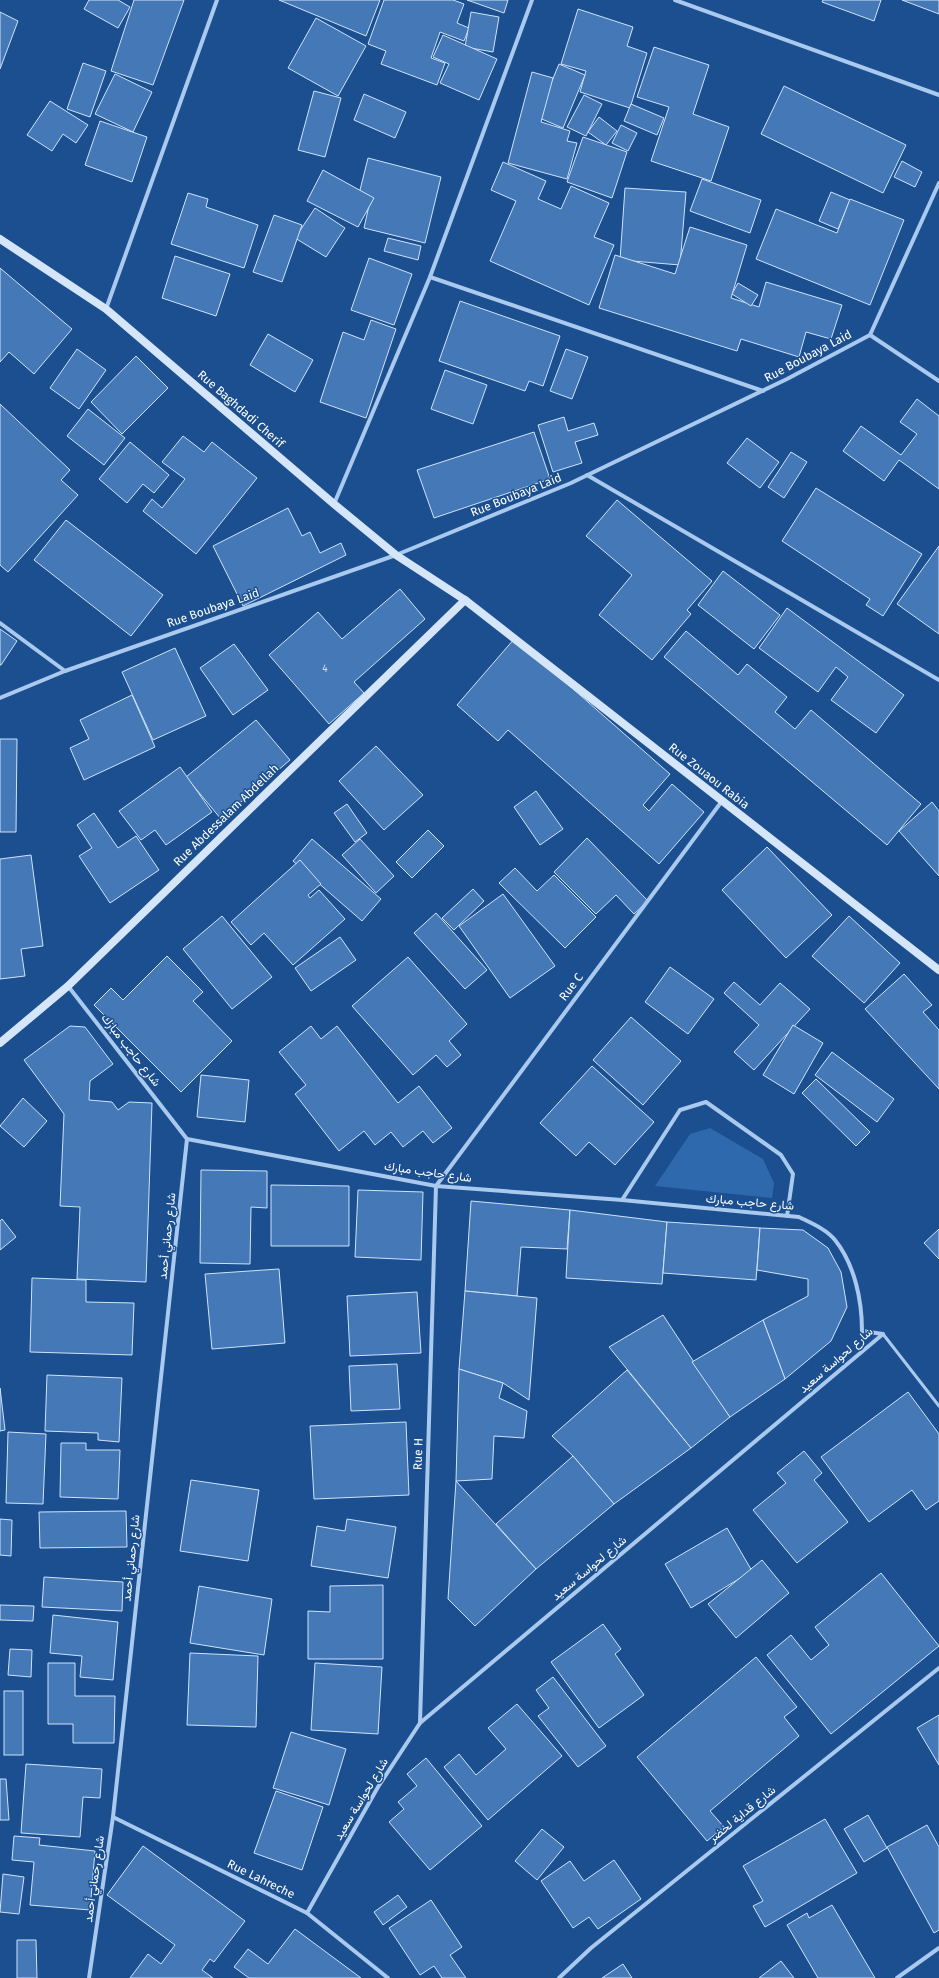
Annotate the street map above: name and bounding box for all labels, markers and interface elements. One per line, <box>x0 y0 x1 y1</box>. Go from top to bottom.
street label: Rue Boubaya Laid <box>762 327 854 385</box>
street label: Rue Baghdadi Cherif <box>195 367 288 451</box>
street label: Rue Boubaya Laid <box>468 470 564 520</box>
street label: Rue Boubaya Laid <box>165 586 261 630</box>
house number: 4 <box>322 663 328 675</box>
street label: Rue Zouaou Rabia <box>666 740 752 812</box>
street label: Rue Abdessalam Abdellah <box>171 761 281 869</box>
street label: Rue C <box>556 970 586 1003</box>
street label: شارع حاجب مبارك <box>97 1011 164 1090</box>
street label: شارع حاجب مبارك <box>383 1159 473 1187</box>
street label: شارع حاجب مبارك <box>705 1191 795 1215</box>
street label: شارع رحماني أحمد <box>155 1192 181 1280</box>
street label: شارع لحواسة سعيد <box>796 1324 877 1397</box>
street label: Rue H <box>410 1438 426 1470</box>
street label: شارع رحماني أحمد <box>119 1514 145 1602</box>
street label: شارع لحواسة سعيد <box>549 1533 630 1605</box>
street label: شارع لحواسة سعيد <box>331 1756 393 1844</box>
street label: شارع قداية لخضر <box>705 1783 779 1847</box>
street label: شارع رحماني أحمد <box>81 1835 110 1923</box>
street label: Rue Lahreche <box>225 1857 297 1901</box>

